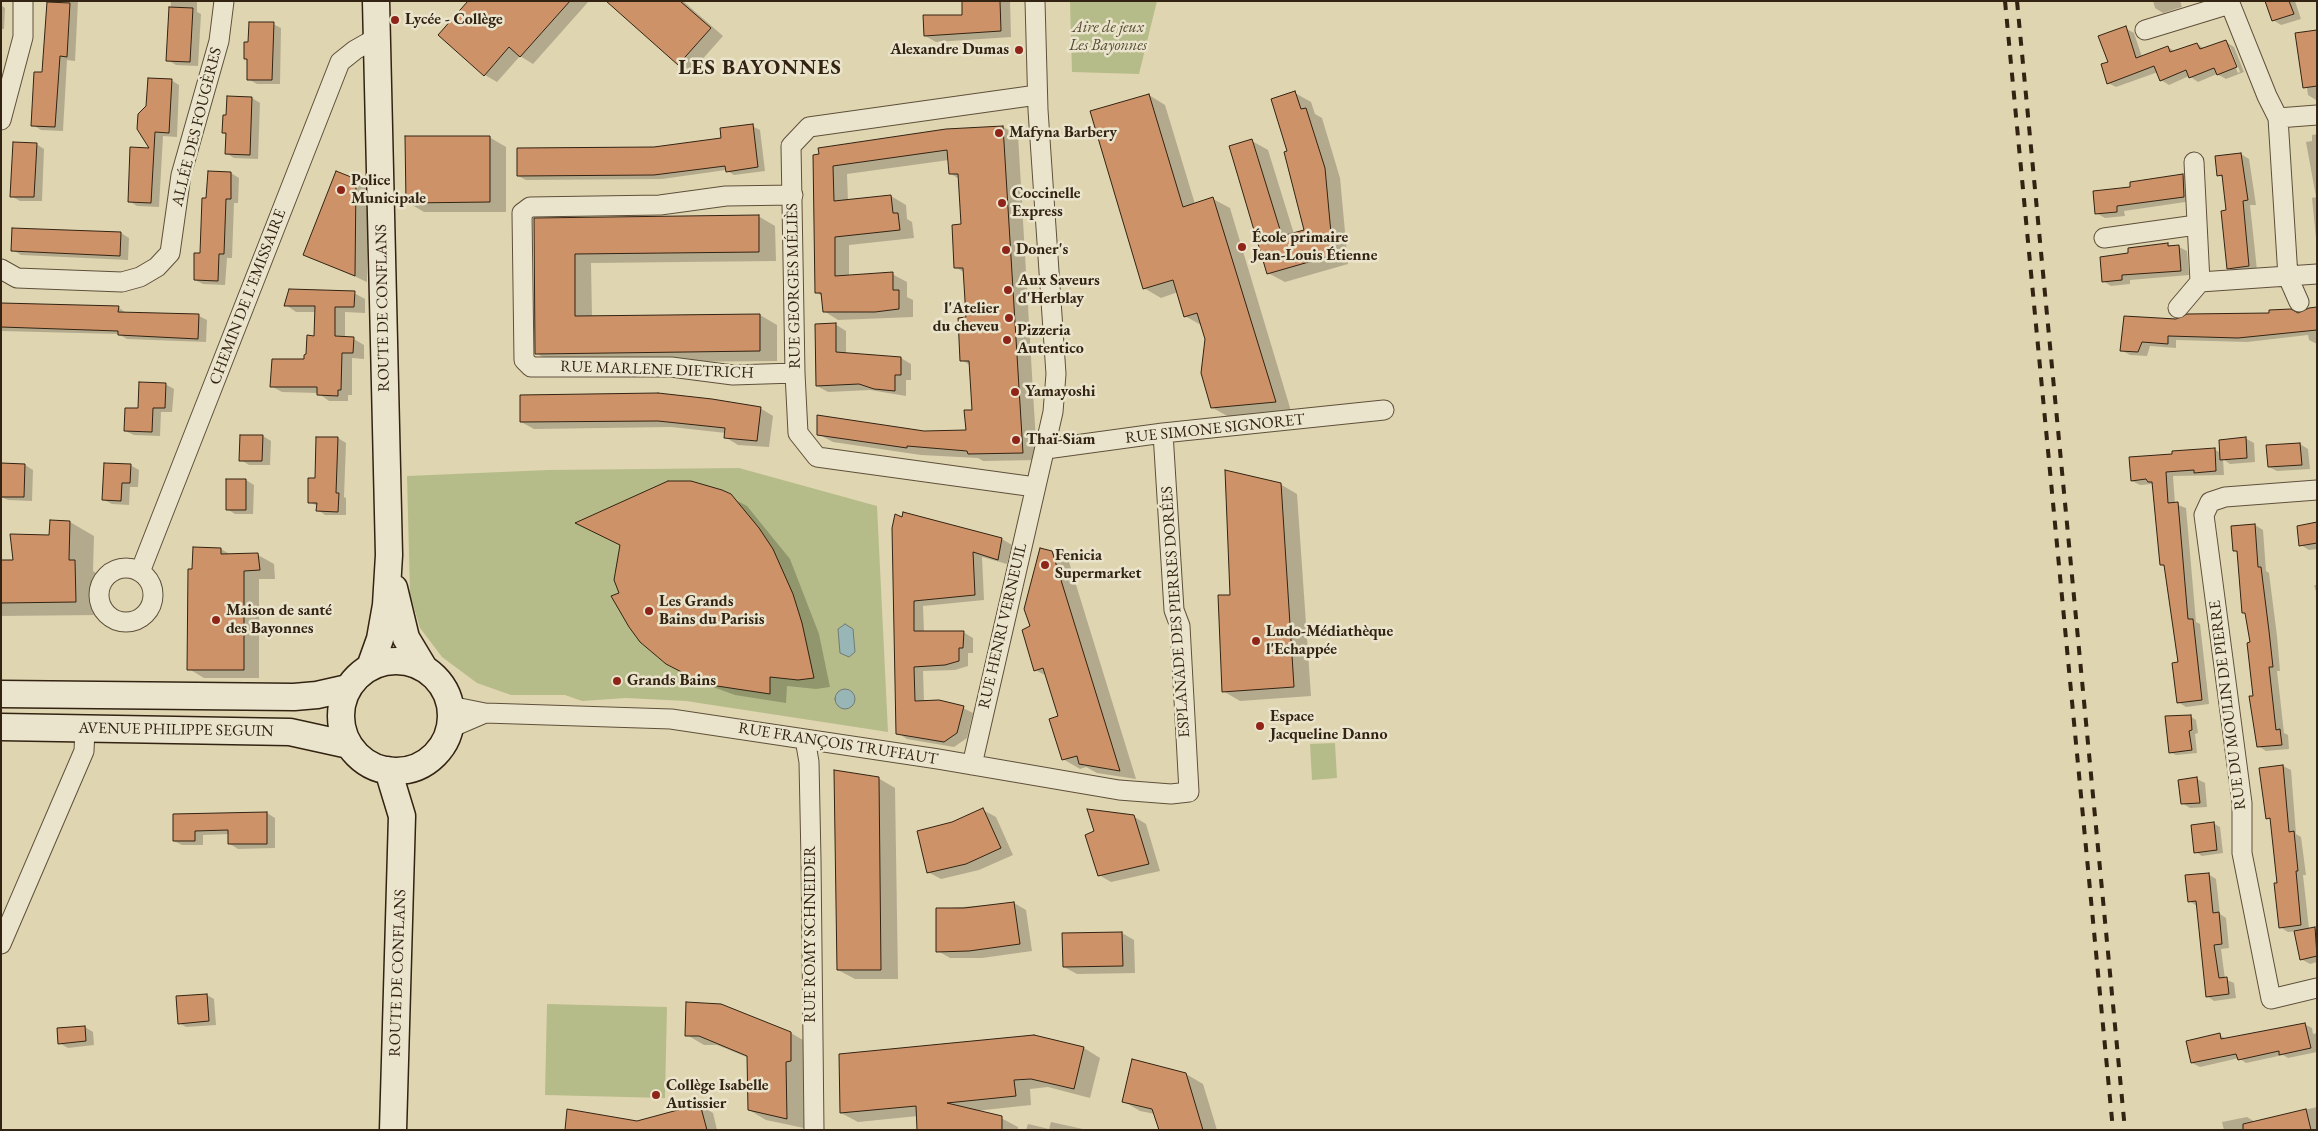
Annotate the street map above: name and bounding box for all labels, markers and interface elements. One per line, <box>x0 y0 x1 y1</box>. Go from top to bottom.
place label: Lycée - Collège <box>405 10 503 30</box>
marker: Lycée - Collège <box>389 14 401 26</box>
park label: Aire de jeux Les Bayonnes <box>1069 18 1147 56</box>
place label: Alexandre Dumas <box>890 40 1009 60</box>
marker: Alexandre Dumas <box>1013 44 1025 56</box>
street label: ALLÉE DES FOUGÈRES <box>168 45 226 209</box>
district label: LES BAYONNES <box>677 55 843 81</box>
place label: Mafyna Barbery <box>1009 123 1117 143</box>
marker: Mafyna Barbery <box>993 127 1005 139</box>
place label: Police Municipale <box>351 171 426 209</box>
marker: Police Municipale <box>335 184 347 196</box>
place label: Coccinelle Express <box>1012 184 1080 222</box>
marker: Coccinelle Express <box>996 197 1008 209</box>
street label: RUE GEORGES MÉLIÈS <box>783 203 805 369</box>
street label: CHEMIN DE L'EMISSAIRE <box>206 206 290 388</box>
street label: ROUTE DE CONFLANS <box>372 224 394 392</box>
place label: École primaire Jean-Louis Étienne <box>1252 228 1377 266</box>
place label: Doner's <box>1016 240 1068 260</box>
marker: École primaire Jean-Louis Étienne <box>1236 241 1248 253</box>
marker: Doner's <box>1000 244 1012 256</box>
place label: Aux Saveurs d'Herblay <box>1018 271 1100 309</box>
marker: Aux Saveurs d'Herblay <box>1002 284 1014 296</box>
place label: l'Atelier du cheveu <box>933 299 999 337</box>
marker: l'Atelier du cheveu <box>1003 312 1015 324</box>
place label: Pizzeria Autentico <box>1017 321 1084 359</box>
marker: Pizzeria Autentico <box>1001 334 1013 346</box>
street label: RUE MARLENE DIETRICH <box>560 357 754 383</box>
place label: Yamayoshi <box>1025 382 1095 402</box>
marker: Yamayoshi <box>1009 386 1021 398</box>
street label: RUE SIMONE SIGNORET <box>1124 410 1306 448</box>
place label: Thaï-Siam <box>1026 430 1095 450</box>
marker: Thaï-Siam <box>1010 434 1022 446</box>
street label: ESPLANADE DES PIERRES DORÉES <box>1158 485 1194 739</box>
street label: RUE HENRI VERNEUIL <box>975 541 1031 711</box>
place label: Fenicia Supermarket <box>1055 546 1141 584</box>
marker: Fenicia Supermarket <box>1039 559 1051 571</box>
place label: Les Grands Bains du Parisis <box>659 592 765 630</box>
street label: RUE DU MOULIN DE PIERRE <box>2206 599 2250 811</box>
place label: Maison de santé des Bayonnes <box>226 601 332 639</box>
marker: Les Grands Bains du Parisis <box>643 605 655 617</box>
marker: Maison de santé des Bayonnes <box>210 614 222 626</box>
place label: Ludo-Médiathèque l'Echappée <box>1266 622 1393 660</box>
marker: Ludo-Médiathèque l'Echappée <box>1250 635 1262 647</box>
place label: Grands Bains <box>627 671 716 691</box>
marker: Grands Bains <box>611 675 623 687</box>
place label: Espace Jacqueline Danno <box>1270 707 1387 745</box>
street label: AVENUE PHILIPPE SEGUIN <box>78 719 274 741</box>
street label: RUE FRANÇOIS TRUFFAUT <box>737 719 939 769</box>
marker: Espace Jacqueline Danno <box>1254 720 1266 732</box>
street label: RUE ROMY SCHNEIDER <box>801 845 821 1023</box>
street label: ROUTE DE CONFLANS <box>385 889 411 1057</box>
place label: Collège Isabelle Autissier <box>666 1076 768 1114</box>
marker: Collège Isabelle Autissier <box>650 1089 662 1101</box>

